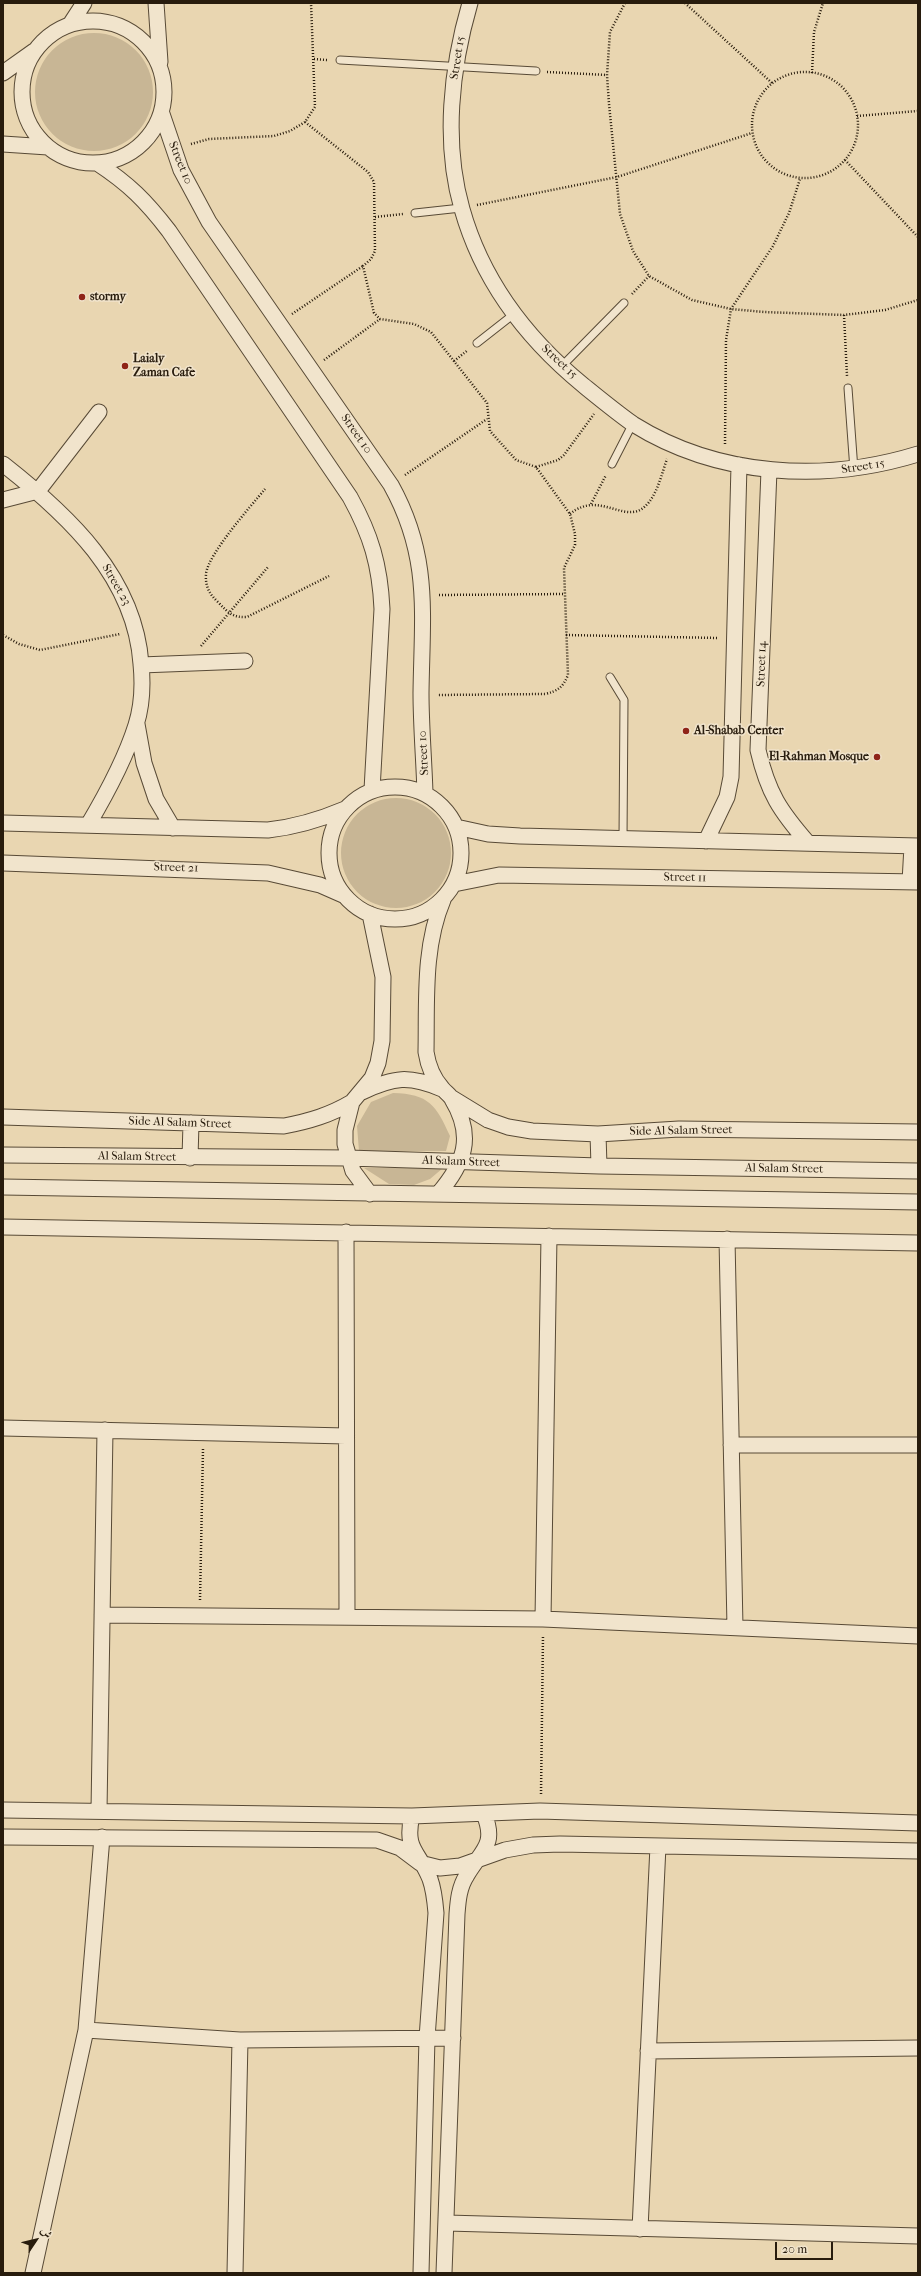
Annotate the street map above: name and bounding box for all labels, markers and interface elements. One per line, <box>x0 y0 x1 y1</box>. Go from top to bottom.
street label: Street 15 <box>447 35 469 81</box>
street label: Street 10 <box>165 139 195 187</box>
place label: stormy <box>90 290 126 304</box>
marker: stormy <box>77 292 87 302</box>
street label: Street 15 <box>538 342 580 382</box>
place label: Laialy Zaman Cafe <box>133 352 195 380</box>
marker: Laialy Zaman Cafe <box>120 361 130 371</box>
street label: Street 10 <box>337 411 375 457</box>
street label: Street 15 <box>840 456 886 478</box>
street label: Street 23 <box>98 562 134 608</box>
street label: Street 14 <box>754 641 770 687</box>
place label: Al-Shabab Center <box>694 724 784 738</box>
marker: Al-Shabab Center <box>681 726 691 736</box>
street label: Street 10 <box>416 730 432 776</box>
place label: El-Rahman Mosque <box>769 750 869 764</box>
marker: El-Rahman Mosque <box>872 752 882 762</box>
street label: Street 21 <box>153 860 199 876</box>
street label: Street 11 <box>663 870 707 886</box>
street label: Side Al Salam Street <box>128 1114 232 1132</box>
street label: Side Al Salam Street <box>629 1123 733 1139</box>
street label: Al Salam Street <box>98 1149 176 1165</box>
street label: Al Salam Street <box>422 1153 500 1171</box>
street label: Al Salam Street <box>745 1161 823 1177</box>
north arrow <box>16 2220 56 2260</box>
text: ش <box>38 2225 55 2241</box>
scale bar <box>777 2234 835 2260</box>
text: 20 m <box>782 2242 807 2256</box>

